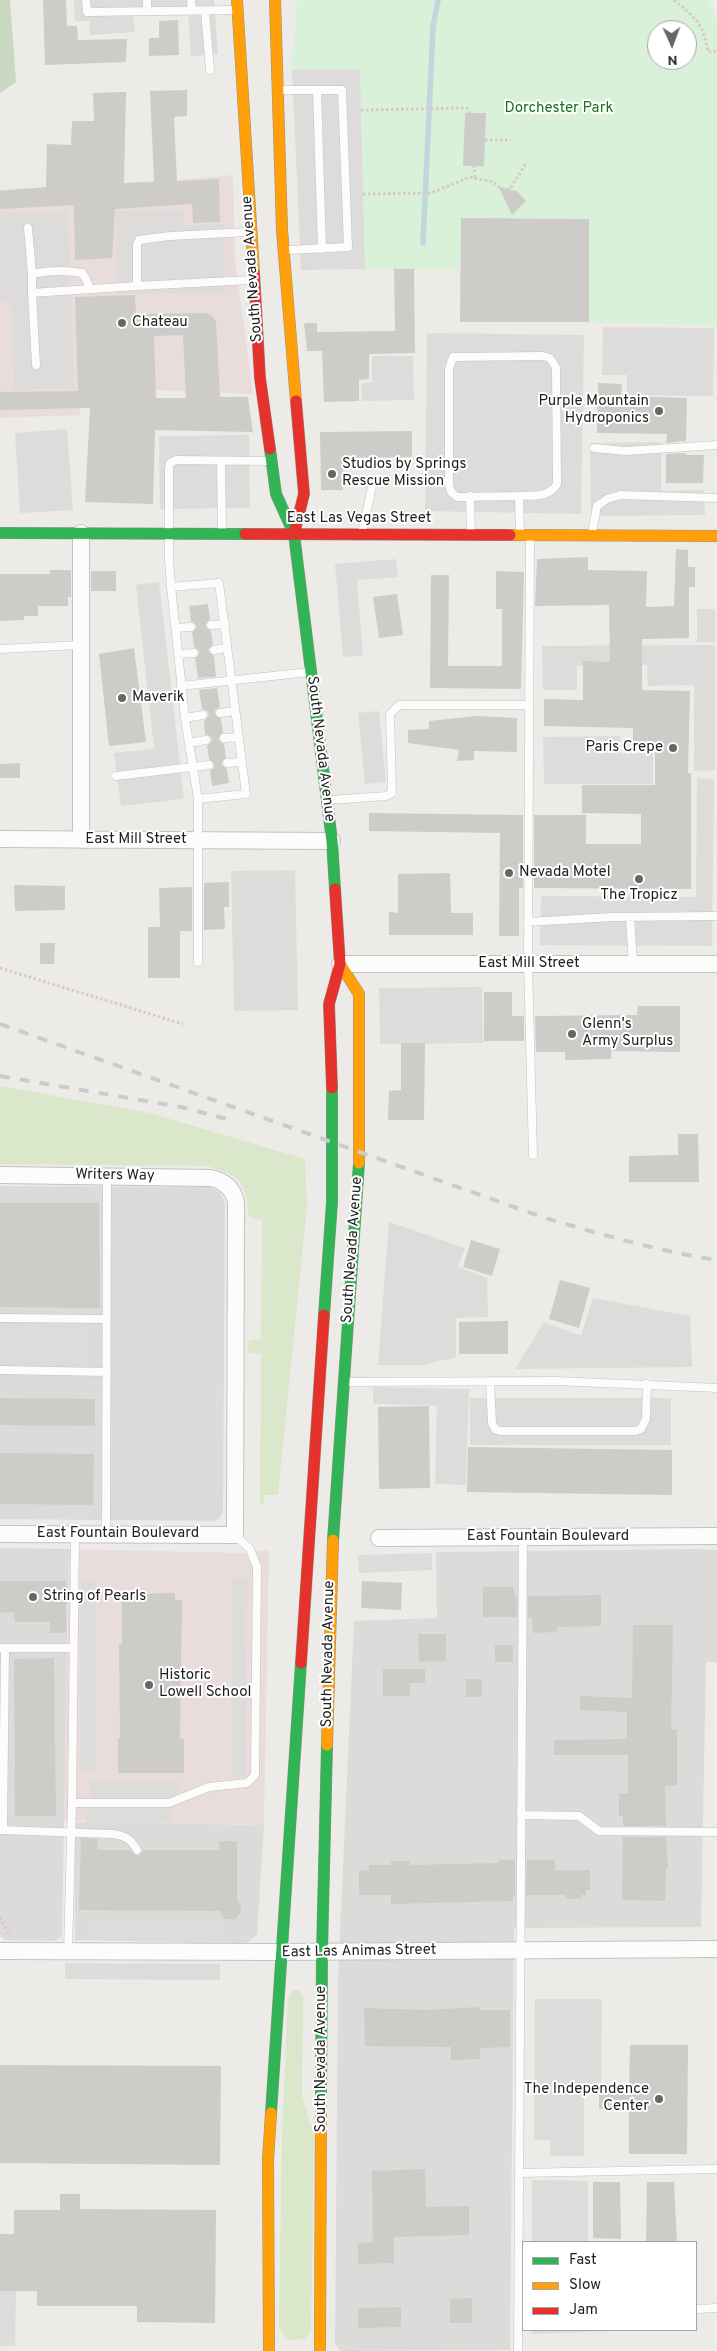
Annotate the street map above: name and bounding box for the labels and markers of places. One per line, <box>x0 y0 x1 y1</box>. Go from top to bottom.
place label: Chateau <box>132 314 188 332</box>
marker: Chateau <box>116 317 128 329</box>
place label: Purple Mountain Hydroponics <box>539 393 649 428</box>
marker: Purple Mountain Hydroponics <box>653 405 665 417</box>
place label: Studios by Springs Rescue Mission <box>342 456 466 491</box>
marker: Studios by Springs Rescue Mission <box>326 468 338 480</box>
place label: Maverik <box>132 689 185 707</box>
marker: Maverik <box>116 692 128 704</box>
place label: Paris Crepe <box>585 739 663 757</box>
marker: Paris Crepe <box>667 742 679 754</box>
place label: Nevada Motel <box>519 864 611 882</box>
marker: Nevada Motel <box>503 867 515 879</box>
marker: The Tropicz <box>633 873 645 885</box>
place label: The Tropicz <box>600 887 678 905</box>
place label: Glenn's Army Surplus <box>582 1016 673 1051</box>
marker: Glenn's Army Surplus <box>566 1028 578 1040</box>
place label: String of Pearls <box>43 1588 146 1606</box>
marker: String of Pearls <box>27 1591 39 1603</box>
place label: Historic Lowell School <box>159 1667 251 1702</box>
marker: Historic Lowell School <box>143 1679 155 1691</box>
place label: The Independence Center <box>524 2081 649 2116</box>
marker: The Independence Center <box>653 2093 665 2105</box>

